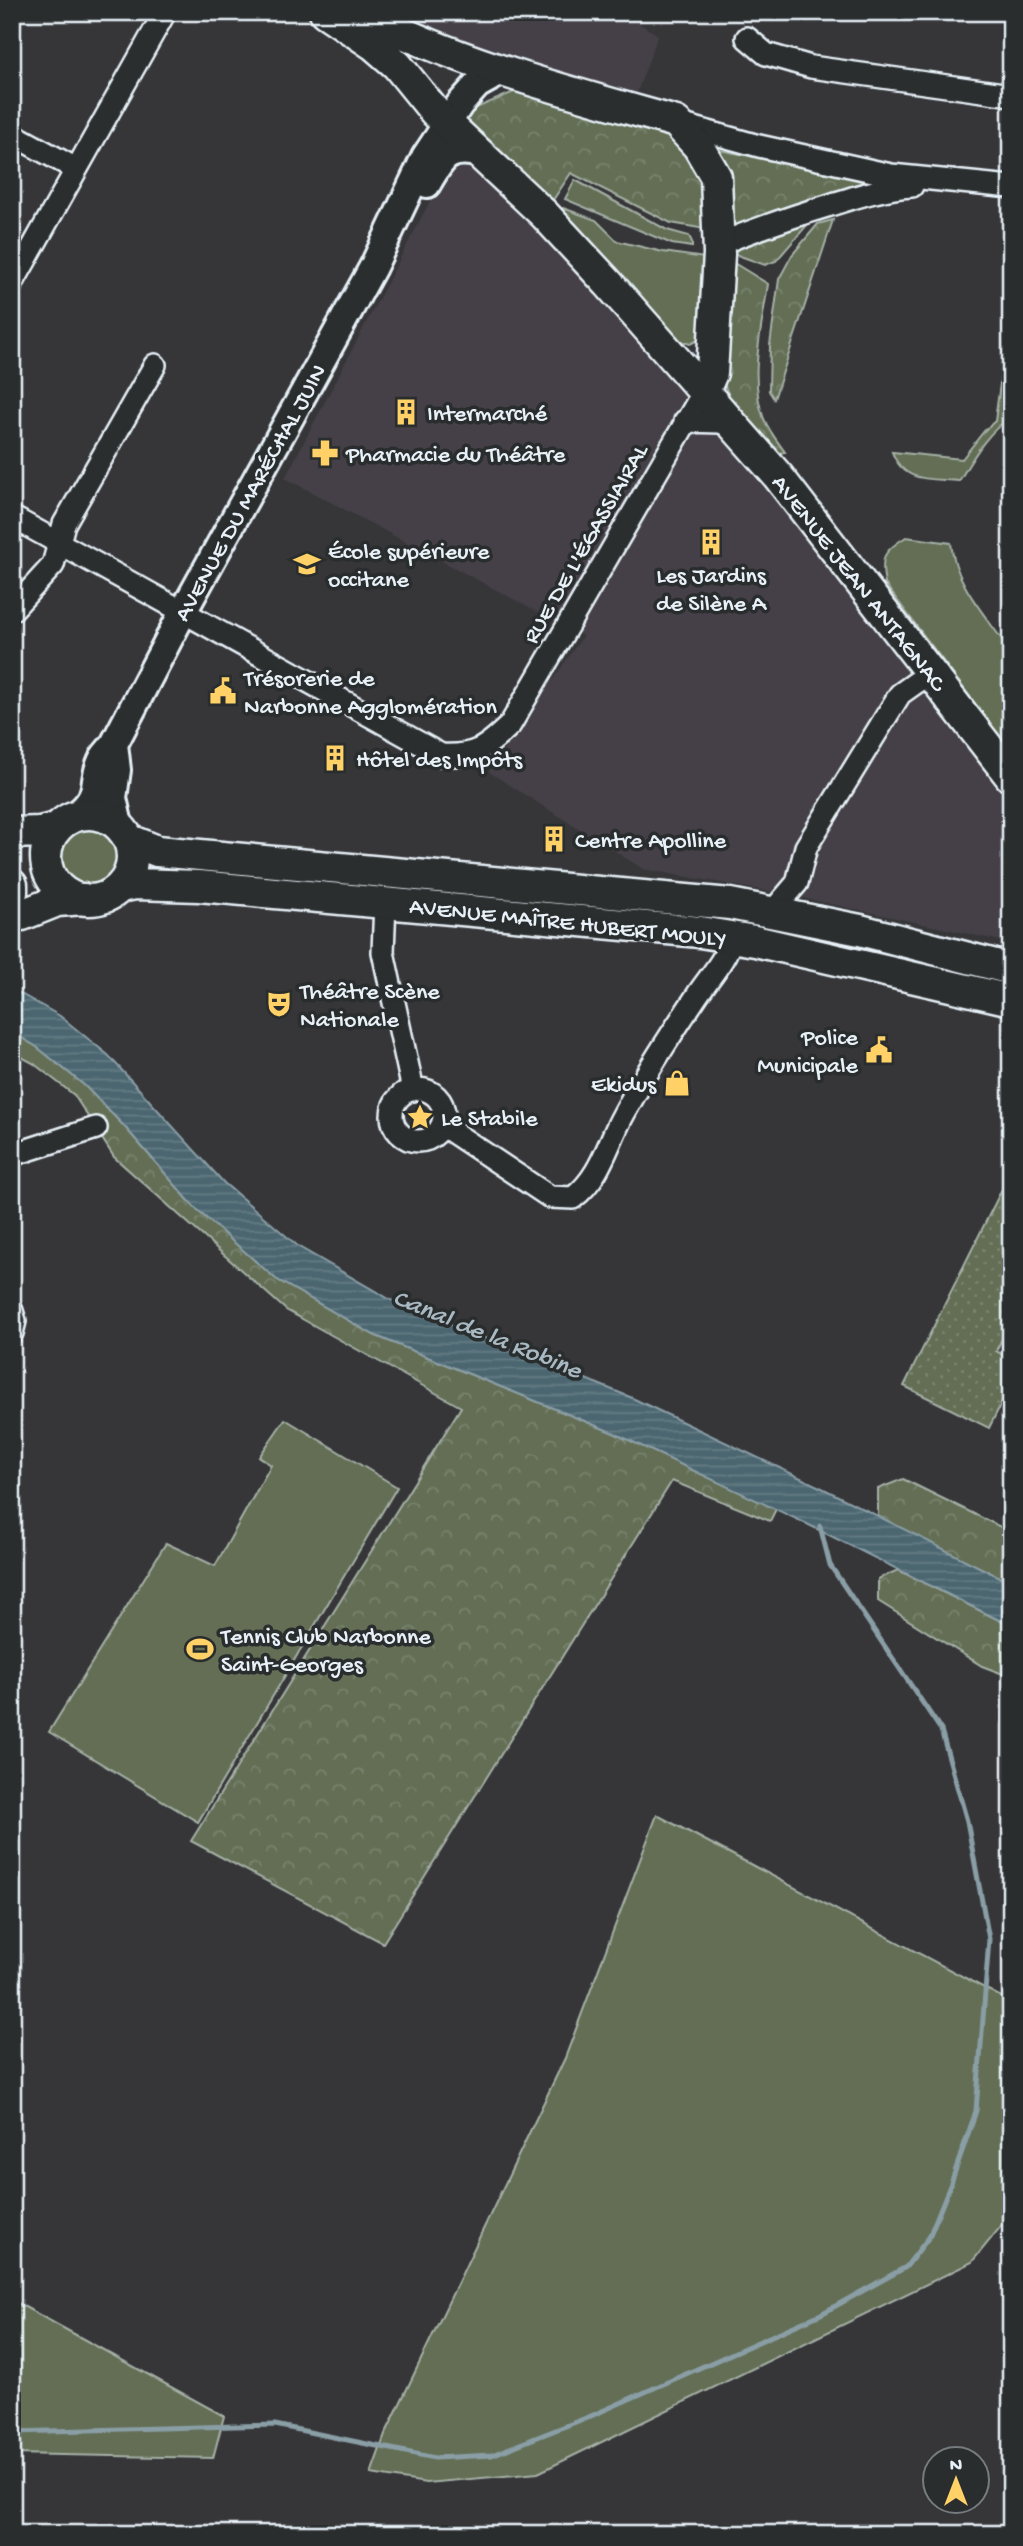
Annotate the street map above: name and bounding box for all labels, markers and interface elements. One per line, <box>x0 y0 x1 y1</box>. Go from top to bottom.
street label: AVENUE DU MARÉCHAL JUIN <box>169 360 335 627</box>
building icon: Intermarché <box>391 397 421 427</box>
place label: Intermarché <box>427 401 548 430</box>
pharmacy icon: Pharmacie du Théâtre <box>310 438 340 468</box>
street label: RUE DE L'ÉGASSIAIRAL <box>518 439 657 650</box>
place label: Pharmacie du Théâtre <box>345 442 566 471</box>
street label: AVENUE JEAN ANTAGNAC <box>764 470 952 700</box>
building icon: Les Jardins de Silène A <box>696 527 726 557</box>
place label: École supérieure occitane <box>328 539 490 596</box>
school or university icon: École supérieure occitane <box>292 549 322 579</box>
place label: Les Jardins de Silène A <box>656 563 768 620</box>
place label: Trésorerie de Narbonne Agglomération <box>242 666 497 723</box>
public building icon: Trésorerie de Narbonne Agglomération <box>208 676 238 706</box>
building icon: Hôtel des Impôts <box>320 743 350 773</box>
place label: Hôtel des Impôts <box>356 747 523 776</box>
building icon: Centre Apolline <box>539 824 569 854</box>
place label: Centre Apolline <box>575 828 727 857</box>
street label: AVENUE MAÎTRE HUBERT MOULY <box>408 893 728 956</box>
place label: Théâtre Scène Nationale <box>298 979 440 1036</box>
theatre icon: Théâtre Scène Nationale <box>264 989 294 1019</box>
place label: Police Municipale <box>757 1025 859 1082</box>
public building icon: Police Municipale <box>864 1035 894 1065</box>
shop icon: Ekidus <box>662 1068 692 1098</box>
place label: Ekidus <box>591 1072 657 1101</box>
place icon: Le Stabile <box>405 1102 435 1132</box>
place label: Le Stabile <box>441 1106 538 1135</box>
water label: Canal de la Robine <box>388 1284 587 1389</box>
place label: Tennis Club Narbonne Saint-Georges <box>219 1624 431 1681</box>
sports icon: Tennis Club Narbonne Saint-Georges <box>185 1634 215 1664</box>
north arrow <box>922 2444 992 2514</box>
text: N <box>950 2455 962 2478</box>

